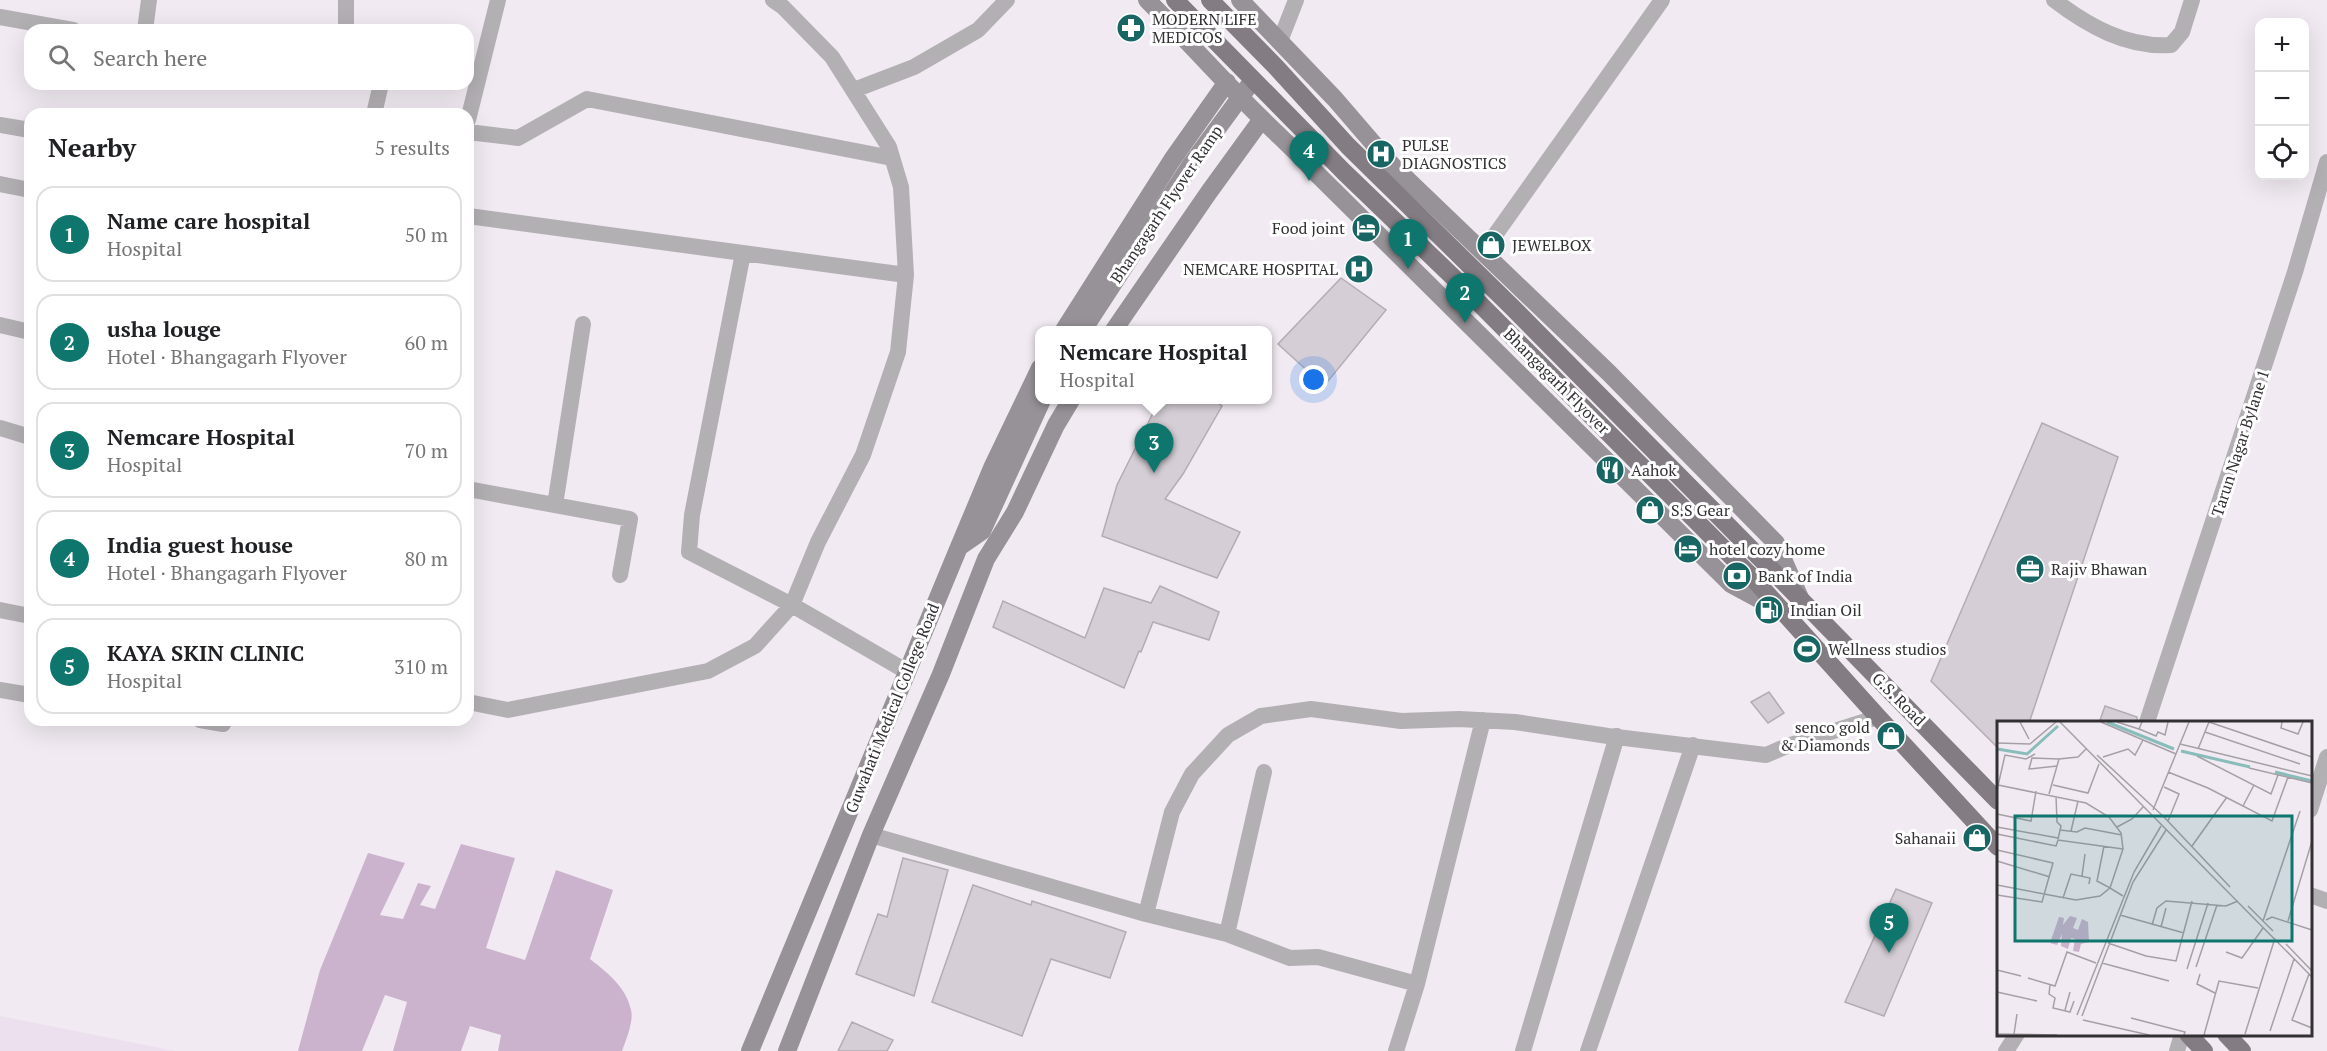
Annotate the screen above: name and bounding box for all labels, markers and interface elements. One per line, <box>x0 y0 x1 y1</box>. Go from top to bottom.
place label: MODERN LIFE MEDICOS <box>1152 8 1257 48</box>
pharmacy icon: MODERN LIFE MEDICOS <box>1115 12 1147 44</box>
map controls <box>2255 18 2309 180</box>
button: + <box>2255 18 2309 72</box>
search box <box>24 24 474 90</box>
icon: search <box>45 41 78 74</box>
text: Search here <box>93 43 207 72</box>
button: − <box>2255 72 2309 126</box>
street label: Bhangagarh Flyover Ramp <box>1105 121 1227 287</box>
button: locate <box>2255 126 2309 180</box>
text: Nearby <box>48 130 136 164</box>
pin: 4 <box>1290 132 1328 181</box>
text: 5 results <box>375 134 450 161</box>
place label: PULSE DIAGNOSTICS <box>1402 134 1507 174</box>
hospital icon: PULSE DIAGNOSTICS <box>1365 138 1397 170</box>
text: Name care hospital <box>107 206 310 235</box>
hotel icon: Food joint <box>1350 212 1382 244</box>
place label: Food joint <box>1272 217 1345 239</box>
pin: 1 <box>1388 220 1428 269</box>
text: 1 <box>64 221 75 248</box>
text: 50 m <box>405 221 448 248</box>
shop icon: JEWELBOX <box>1475 229 1507 261</box>
place label: JEWELBOX <box>1512 234 1592 256</box>
text: Hospital <box>107 235 182 262</box>
hospital icon: NEMCARE HOSPITAL <box>1343 253 1375 285</box>
place label: NEMCARE HOSPITAL <box>1183 258 1338 280</box>
pin: 2 <box>1446 274 1484 323</box>
text: usha louge <box>107 314 221 343</box>
street label: Bhangagarh Flyover <box>1499 323 1615 439</box>
popup <box>1035 326 1272 404</box>
text: 2 <box>64 329 75 356</box>
text: 60 m <box>405 329 448 356</box>
text: Nemcare Hospital <box>1060 337 1247 366</box>
text: Hotel · Bhangagarh Flyover <box>107 343 347 370</box>
your location <box>1299 365 1328 394</box>
text: Hospital <box>1060 366 1135 393</box>
street label: Tarun Nagar Bylane 1 <box>2206 367 2274 519</box>
text: Nemcare Hospital <box>107 422 295 451</box>
pin: 3 <box>1134 424 1174 473</box>
text: 3 <box>64 437 75 464</box>
text: 70 m <box>405 437 448 464</box>
text: Hospital <box>107 451 182 478</box>
restaurant icon: Aahok <box>1594 454 1626 486</box>
place label: Aahok <box>1631 459 1677 481</box>
shop icon: S.S Gear <box>1634 494 1666 526</box>
place label: S.S Gear <box>1671 499 1731 521</box>
text: India guest house <box>107 530 293 559</box>
hotel icon: hotel cozy home <box>1672 533 1704 565</box>
place label: hotel cozy home <box>1709 538 1825 560</box>
text: 4 <box>64 545 75 572</box>
text: 80 m <box>405 545 448 572</box>
office icon: Rajiv Bhawan <box>2014 553 2046 585</box>
place label: Rajiv Bhawan <box>2051 558 2148 580</box>
text: Hotel · Bhangagarh Flyover <box>107 559 347 586</box>
bank icon: Bank of India <box>1721 560 1753 592</box>
place label: Bank of India <box>1758 565 1853 587</box>
fuel station icon: Indian Oil <box>1753 594 1785 626</box>
place label: Indian Oil <box>1790 599 1862 621</box>
street label: Guwahati Medical College Road <box>840 600 944 816</box>
sports icon: Wellness studios <box>1791 633 1823 665</box>
text: KAYA SKIN CLINIC <box>107 638 304 667</box>
place label: Wellness studios <box>1828 638 1946 660</box>
text: 5 <box>64 653 75 680</box>
text: 310 m <box>394 653 448 680</box>
text: Hospital <box>107 667 182 694</box>
street label: G.S. Road <box>1867 667 1931 731</box>
place label: senco gold & Diamonds <box>1780 716 1870 756</box>
shop icon: senco gold & Diamonds <box>1875 720 1907 752</box>
inset map <box>1997 721 2312 1036</box>
shop icon: Sahanaii <box>1961 822 1993 854</box>
place label: Sahanaii <box>1895 827 1956 849</box>
pin: 5 <box>1870 904 1908 953</box>

